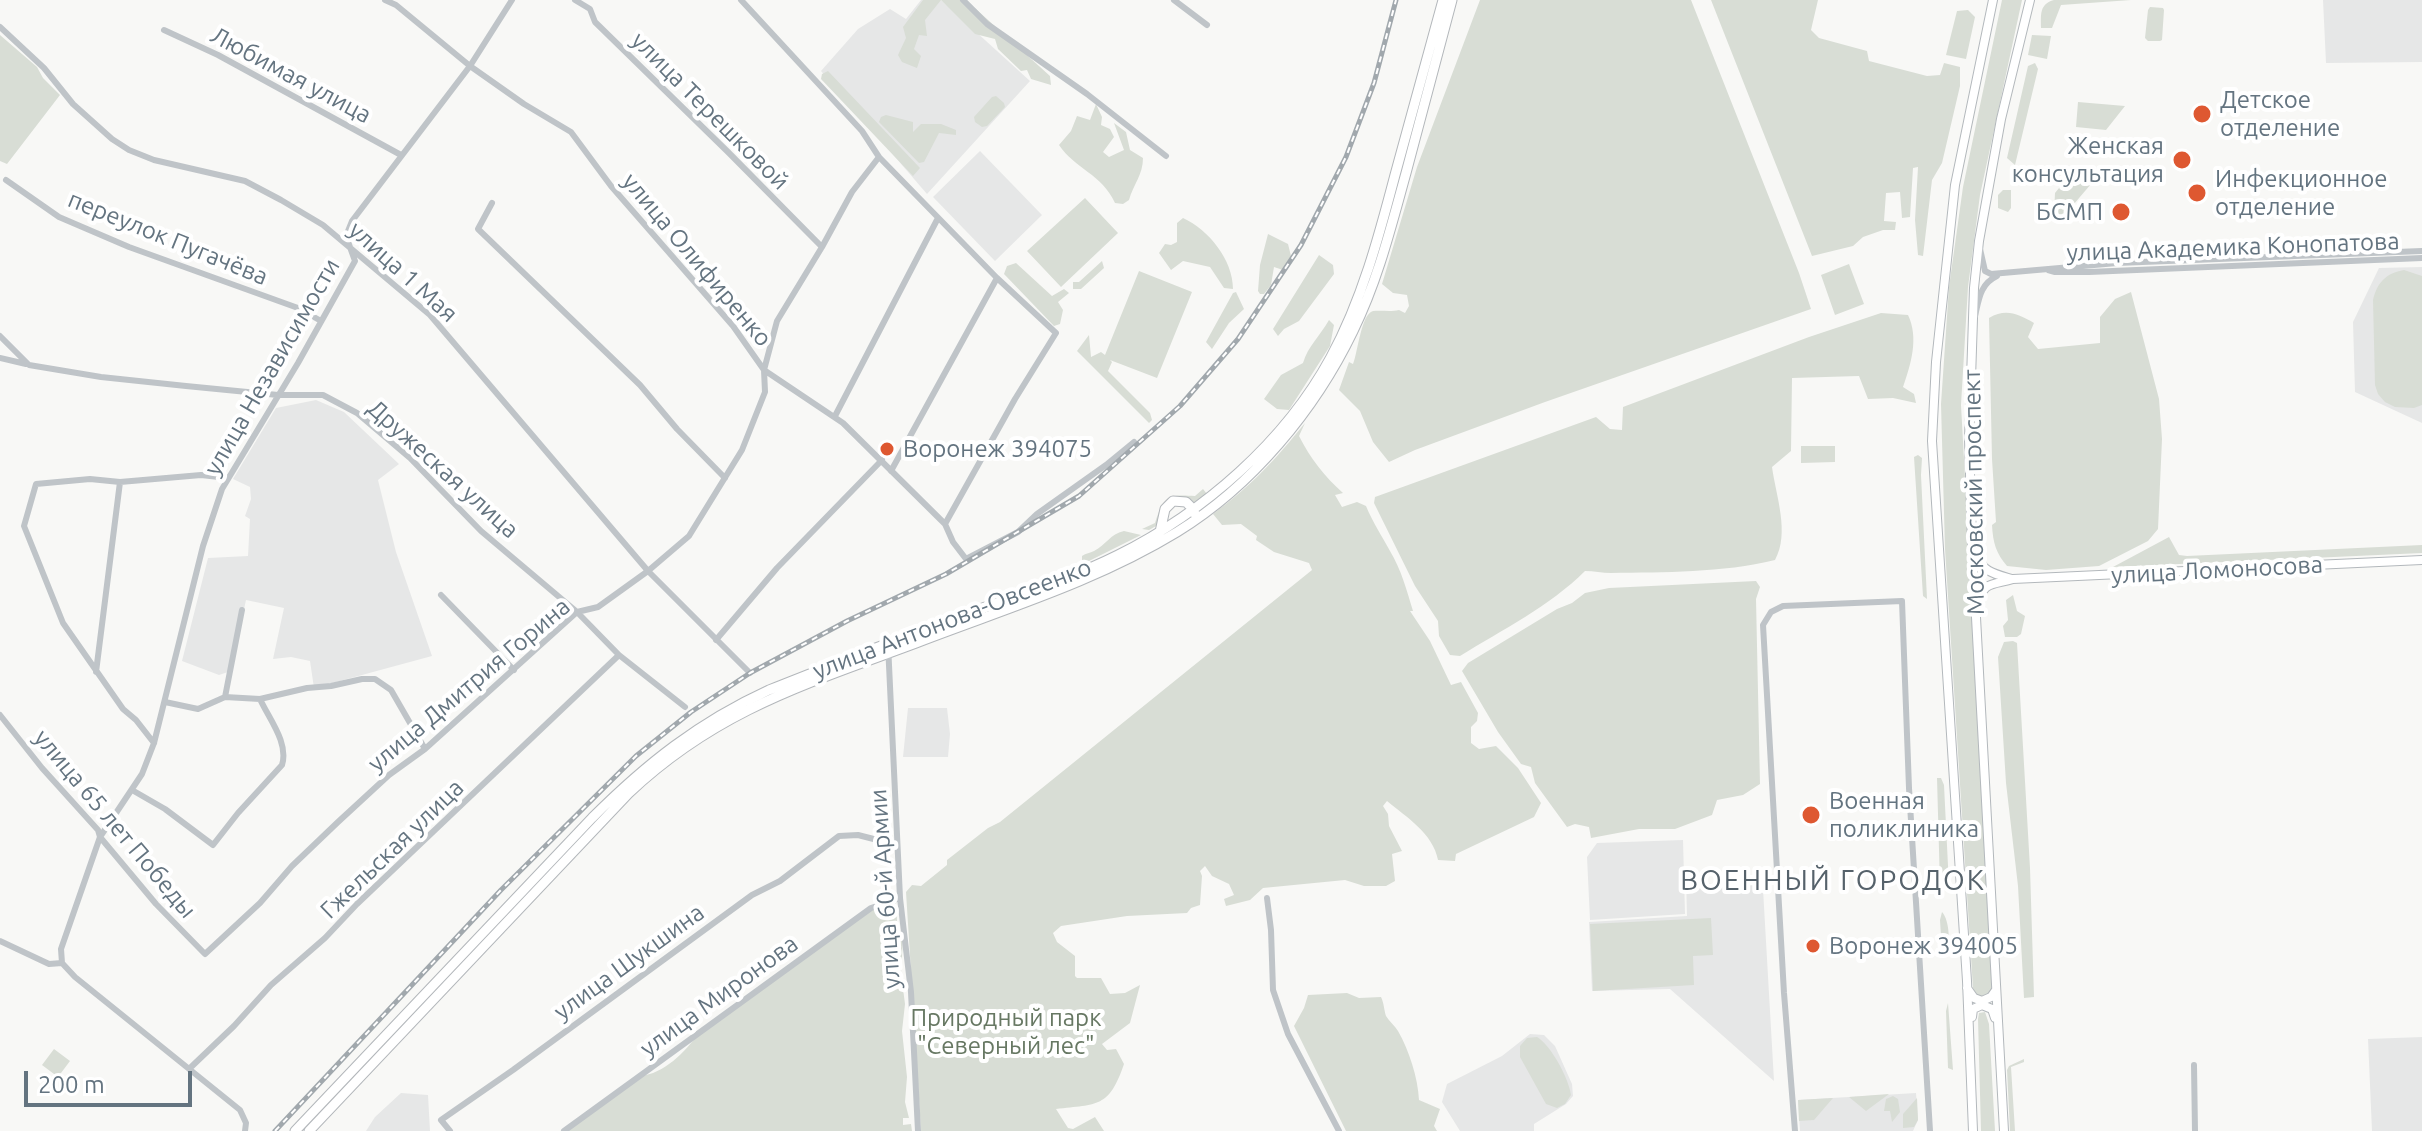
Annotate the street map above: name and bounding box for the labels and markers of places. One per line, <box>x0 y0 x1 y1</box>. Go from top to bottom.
place label: Детское отделение <box>2220 86 2340 142</box>
marker: Детское отделение <box>2191 103 2213 125</box>
place label: Женская консультация <box>2012 132 2164 188</box>
marker: Женская консультация <box>2171 149 2193 171</box>
place label: Инфекционное отделение <box>2215 165 2387 221</box>
marker: Инфекционное отделение <box>2186 182 2208 204</box>
place label: БСМП <box>2036 198 2103 226</box>
marker: БСМП <box>2110 201 2132 223</box>
place label: Воронеж 394075 <box>903 435 1092 463</box>
marker: Воронеж 394075 <box>878 440 896 458</box>
place label: Военная поликлиника <box>1829 787 1979 843</box>
marker: Военная поликлиника <box>1800 804 1822 826</box>
place label: Воронеж 394005 <box>1829 932 2018 960</box>
marker: Воронеж 394005 <box>1804 937 1822 955</box>

